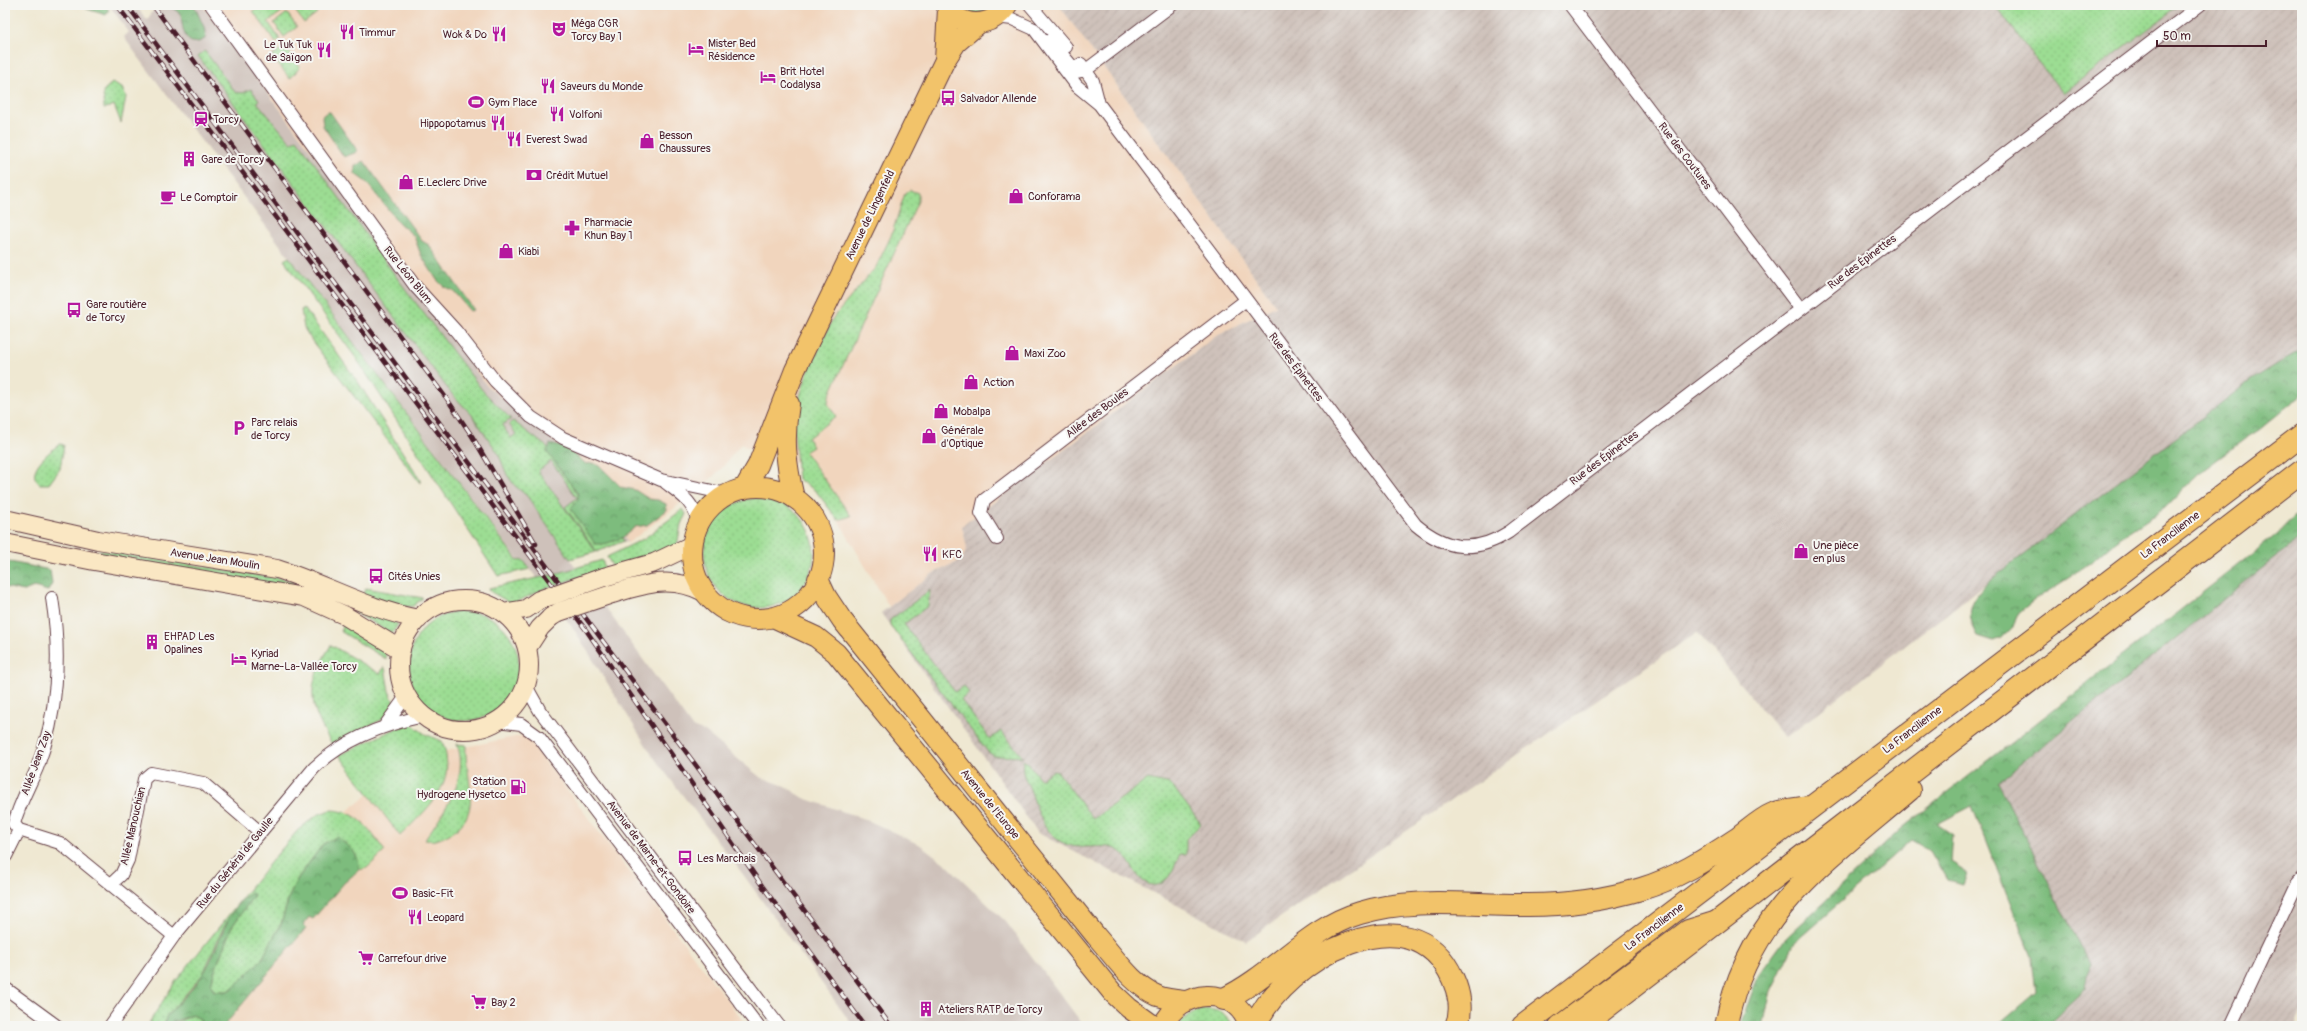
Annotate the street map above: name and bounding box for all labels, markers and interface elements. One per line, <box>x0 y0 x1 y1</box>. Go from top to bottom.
place label: Méga CGR Torcy Bay 1 <box>571 17 622 43</box>
theatre icon: Méga CGR Torcy Bay 1 <box>550 20 568 38</box>
scale bar <box>2157 22 2266 48</box>
restaurant icon: Timmur <box>338 23 356 41</box>
restaurant icon: Wok & Do <box>490 25 508 43</box>
place label: Timmur <box>359 26 396 39</box>
place label: Wok & Do <box>443 28 487 41</box>
text: 50 m <box>2163 29 2191 44</box>
place label: Mister Bed Résidence <box>708 37 756 63</box>
place label: Le Tuk Tuk de Saïgon <box>264 38 312 64</box>
hotel icon: Mister Bed Résidence <box>687 40 705 58</box>
restaurant icon: Le Tuk Tuk de Saïgon <box>315 41 333 59</box>
place label: Brit Hotel Codalysa <box>780 65 824 91</box>
hotel icon: Brit Hotel Codalysa <box>759 68 777 86</box>
restaurant icon: Saveurs du Monde <box>539 77 557 95</box>
place label: Saveurs du Monde <box>560 80 643 93</box>
bus stop icon: Salvador Allende <box>939 89 957 107</box>
place label: Salvador Allende <box>960 92 1037 105</box>
sports icon: Gym Place <box>467 93 485 111</box>
place label: Gym Place <box>488 96 538 109</box>
restaurant icon: Volfoni <box>548 105 566 123</box>
place label: Volfoni <box>569 108 602 121</box>
station icon: Torcy <box>192 110 210 128</box>
place label: Torcy <box>213 113 239 126</box>
restaurant icon: Hippopotamus <box>489 114 507 132</box>
place label: Hippopotamus <box>420 117 486 130</box>
street label: Rue des Coutures <box>1656 120 1714 192</box>
place label: Besson Chaussures <box>659 129 711 155</box>
restaurant icon: Everest Swad <box>505 130 523 148</box>
shop icon: Besson Chaussures <box>638 132 656 150</box>
place label: Everest Swad <box>526 133 587 146</box>
building icon: Gare de Torcy <box>180 150 198 168</box>
place label: Gare de Torcy <box>201 153 264 166</box>
bank icon: Crédit Mutuel <box>525 166 543 184</box>
street label: Avenue de Lingenfeld <box>843 168 897 262</box>
place label: Crédit Mutuel <box>546 169 608 182</box>
shop icon: E.Leclerc Drive <box>397 173 415 191</box>
place label: E.Leclerc Drive <box>418 176 487 189</box>
shop icon: Conforama <box>1007 187 1025 205</box>
cafe icon: Le Comptoir <box>159 188 177 206</box>
place label: Conforama <box>1028 190 1080 203</box>
place label: Le Comptoir <box>180 191 238 204</box>
place label: Pharmacie Khun Bay 1 <box>584 216 633 242</box>
pharmacy icon: Pharmacie Khun Bay 1 <box>563 219 581 237</box>
street label: Rue des Épinettes <box>1825 232 1899 292</box>
shop icon: Kiabi <box>497 242 515 260</box>
street label: Rue Léon Blum <box>381 244 435 306</box>
place label: Kiabi <box>518 245 539 258</box>
place label: Gare routière de Torcy <box>86 298 147 324</box>
bus stop icon: Gare routière de Torcy <box>65 301 83 319</box>
street label: Rue des Épinettes <box>1266 330 1326 404</box>
shop icon: Maxi Zoo <box>1003 344 1021 362</box>
place label: Maxi Zoo <box>1024 347 1066 360</box>
shop icon: Action <box>962 373 980 391</box>
place label: Action <box>983 376 1014 389</box>
street label: Allée des Boules <box>1063 385 1131 441</box>
shop icon: Mobalpa <box>932 402 950 420</box>
place label: Mobalpa <box>953 405 990 418</box>
place label: Parc relais de Torcy <box>251 416 297 442</box>
parking icon: Parc relais de Torcy <box>230 419 248 437</box>
place label: Générale d'Optique <box>941 424 984 450</box>
shop icon: Générale d'Optique <box>920 427 938 445</box>
street label: Rue des Épinettes <box>1567 428 1641 488</box>
street label: La Francilienne <box>2138 508 2203 561</box>
place label: Une pièce en plus <box>1813 539 1859 565</box>
shop icon: Une pièce en plus <box>1792 542 1810 560</box>
restaurant icon: KFC <box>921 545 939 563</box>
street label: Avenue Jean Moulin <box>169 546 261 572</box>
place label: KFC <box>942 548 962 561</box>
bus stop icon: Cités Unies <box>367 567 385 585</box>
place label: Cités Unies <box>388 570 440 583</box>
place label: EHPAD Les Opalines <box>164 630 215 656</box>
building icon: EHPAD Les Opalines <box>143 633 161 651</box>
place label: Kyriad Marne-La-Vallée Torcy <box>251 647 357 673</box>
hotel icon: Kyriad Marne-La-Vallée Torcy <box>230 650 248 668</box>
street label: La Francilienne <box>1880 703 1945 756</box>
street label: Allée Jean Zay <box>18 729 54 797</box>
street label: Avenue de l'Europe <box>958 767 1022 842</box>
place label: Station Hydrogene Hysetco <box>417 775 506 801</box>
fuel station icon: Station Hydrogene Hysetco <box>509 778 527 796</box>
street label: Allée Manouchian <box>118 785 148 867</box>
street label: Avenue de Marne-et-Gondoire <box>604 798 698 917</box>
street label: Rue du Général de Gaulle <box>194 814 276 911</box>
bus stop icon: Les Marchais <box>676 849 694 867</box>
place label: Les Marchais <box>697 852 756 865</box>
sports icon: Basic-Fit <box>391 884 409 902</box>
place label: Basic-Fit <box>412 887 454 900</box>
street label: La Francilienne <box>1622 900 1687 953</box>
restaurant icon: Leopard <box>406 908 424 926</box>
place label: Leopard <box>427 911 464 924</box>
supermarket icon: Carrefour drive <box>357 949 375 967</box>
place label: Carrefour drive <box>378 952 447 965</box>
supermarket icon: Bay 2 <box>470 993 488 1011</box>
place label: Bay 2 <box>491 996 516 1009</box>
building icon: Ateliers RATP de Torcy <box>917 1000 935 1018</box>
place label: Ateliers RATP de Torcy <box>938 1003 1043 1016</box>

